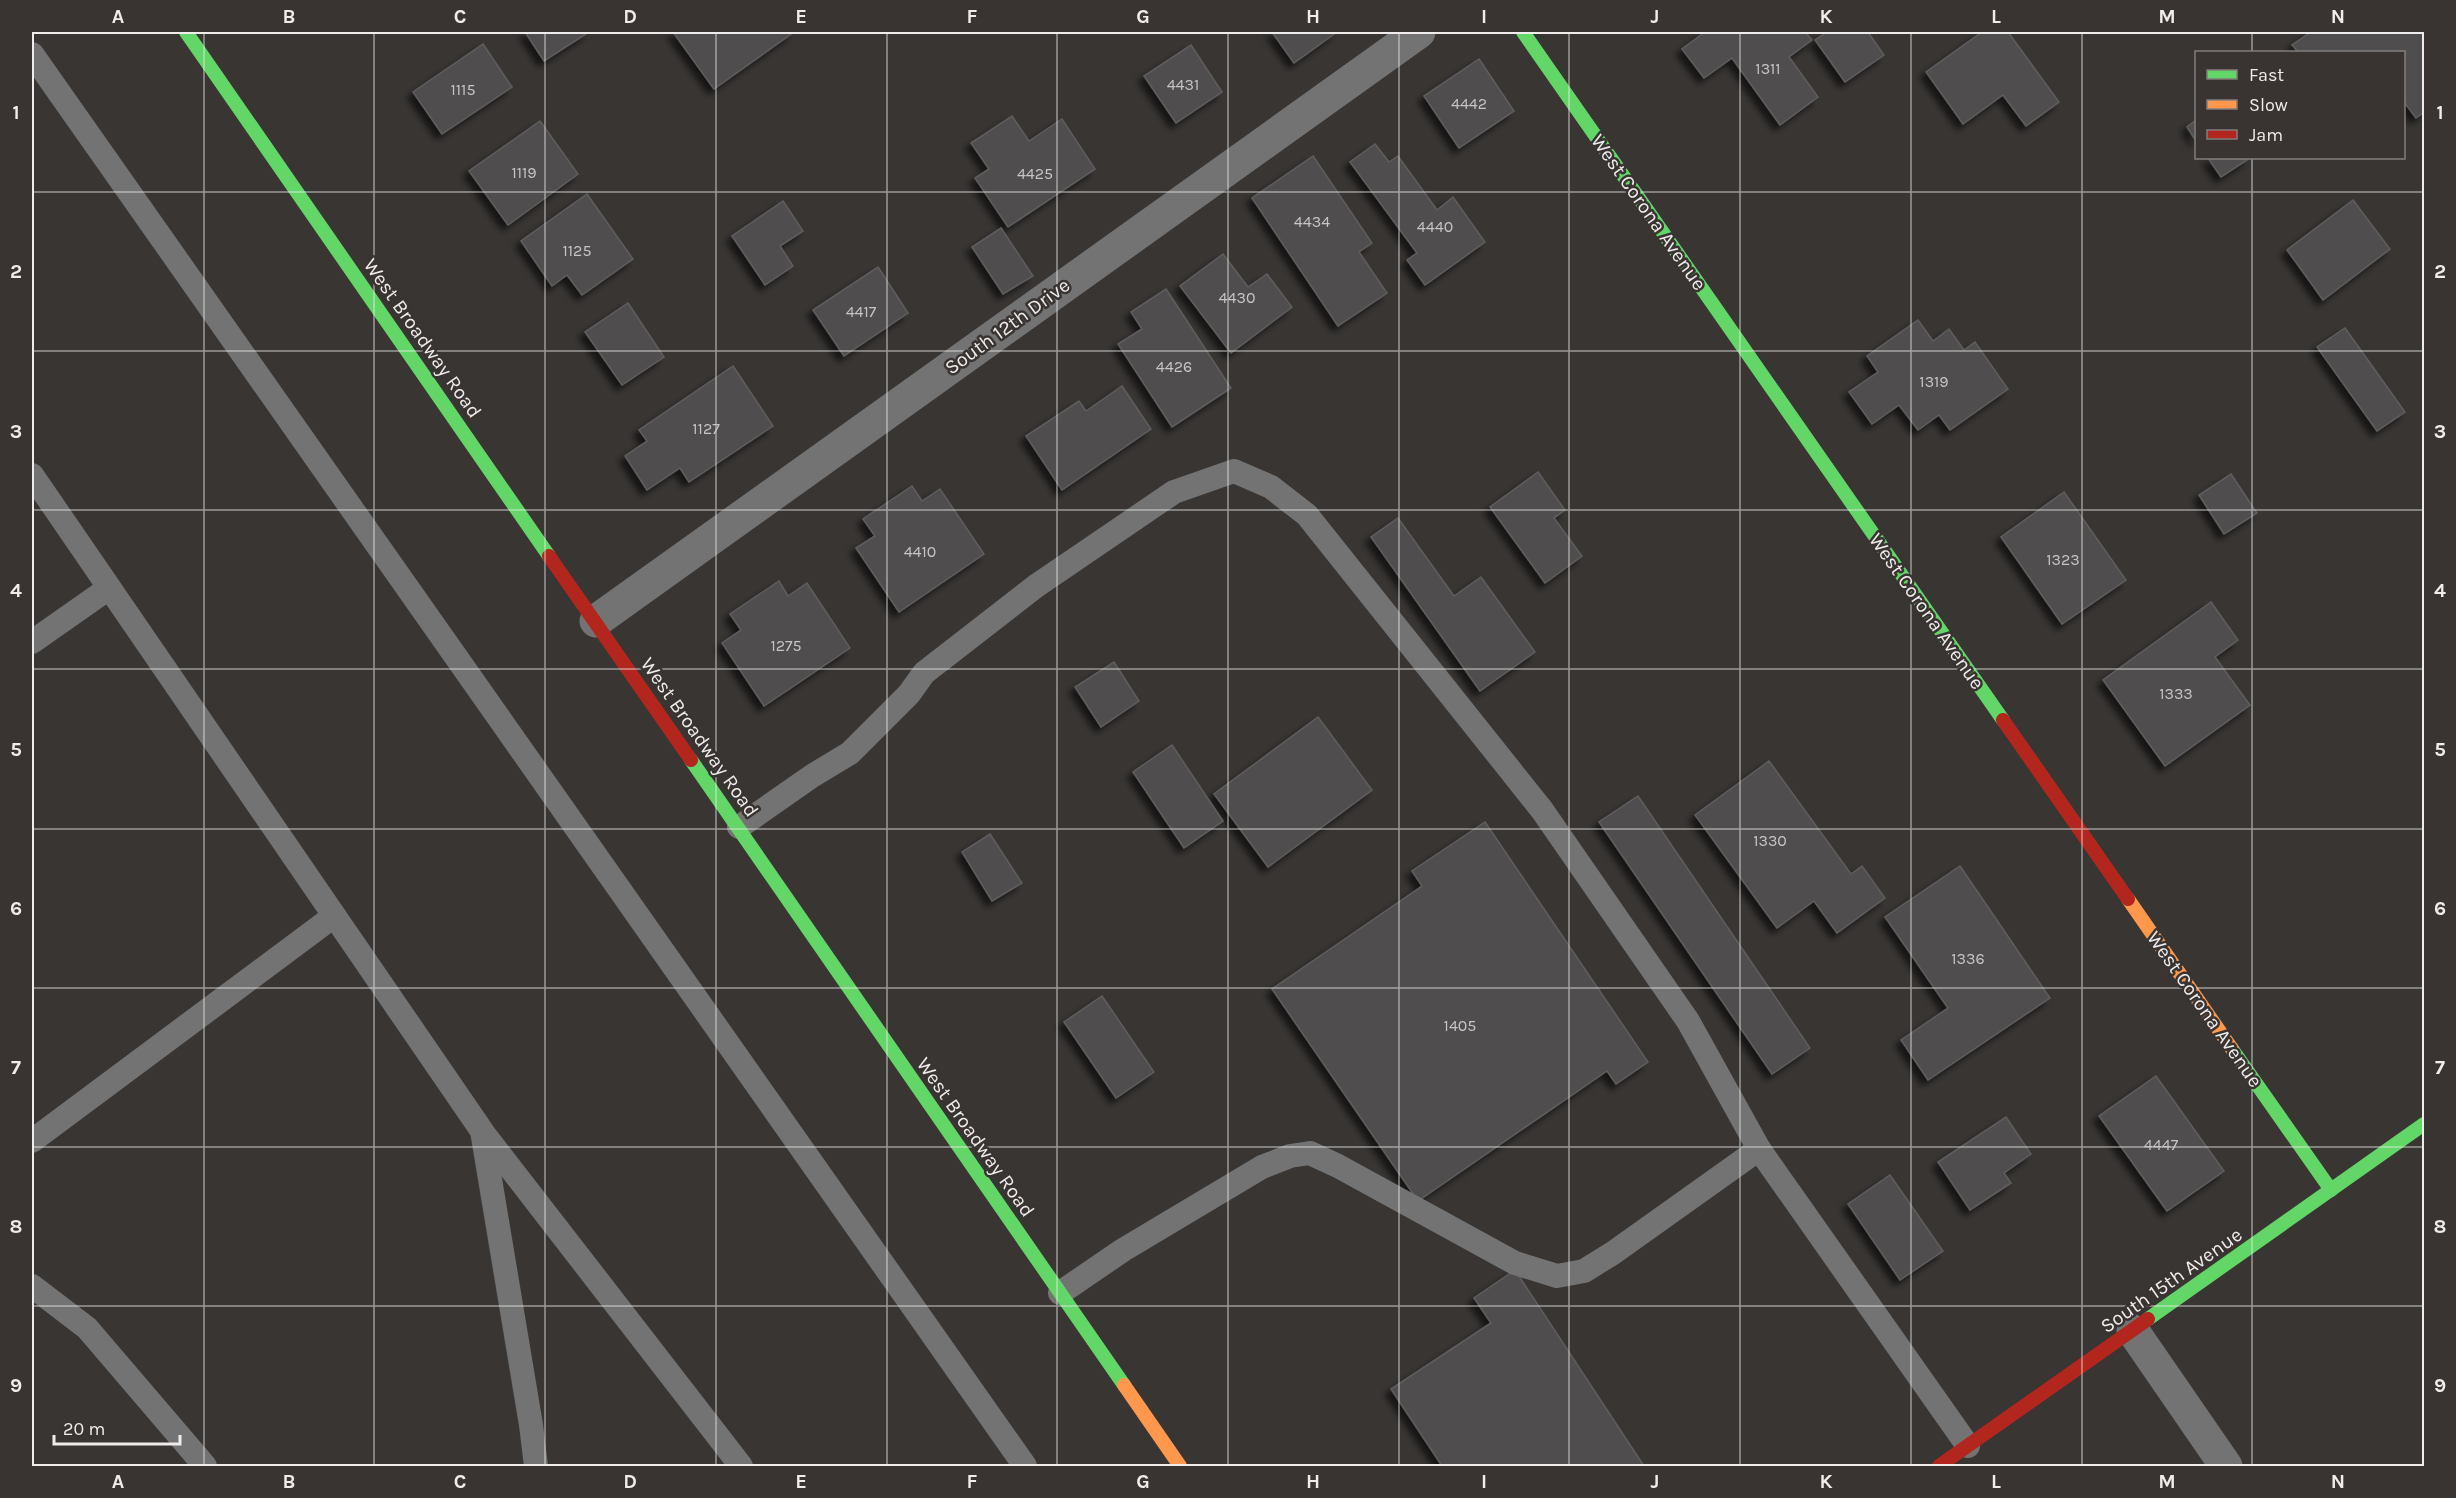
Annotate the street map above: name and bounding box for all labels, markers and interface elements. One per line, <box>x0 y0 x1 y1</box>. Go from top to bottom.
text: A <box>112 5 125 28</box>
text: B <box>283 5 295 28</box>
text: C <box>454 5 466 28</box>
text: D <box>623 5 637 28</box>
text: E <box>795 5 807 28</box>
text: F <box>967 5 978 28</box>
text: G <box>1136 5 1150 28</box>
text: H <box>1306 5 1320 28</box>
text: I <box>1481 5 1487 28</box>
text: J <box>1651 5 1659 28</box>
text: K <box>1819 5 1833 28</box>
text: L <box>1991 5 2001 28</box>
text: M <box>2158 5 2176 28</box>
text: N <box>2331 5 2345 28</box>
legend <box>2195 51 2405 159</box>
house number: 1311 <box>1755 59 1781 78</box>
text: Fast <box>2249 64 2284 86</box>
house number: 4431 <box>1167 75 1199 94</box>
house number: 1115 <box>451 80 475 99</box>
house number: 4442 <box>1451 94 1487 113</box>
text: Slow <box>2249 94 2288 116</box>
text: 1 <box>12 101 20 124</box>
text: 1 <box>2436 101 2444 124</box>
text: Jam <box>2249 124 2283 146</box>
street label: West Corona Avenue <box>1586 130 1711 295</box>
house number: 1119 <box>511 163 537 182</box>
house number: 4425 <box>1017 164 1053 183</box>
house number: 4434 <box>1294 212 1330 231</box>
house number: 4440 <box>1417 217 1453 236</box>
house number: 1125 <box>563 241 591 260</box>
street label: West Broadway Road <box>359 254 486 422</box>
text: 2 <box>10 260 22 283</box>
text: 2 <box>2434 260 2446 283</box>
street label: South 12th Drive <box>940 273 1074 379</box>
house number: 4430 <box>1219 288 1255 307</box>
house number: 4417 <box>846 302 877 321</box>
house number: 4426 <box>1156 357 1192 376</box>
house number: 1319 <box>1919 372 1949 391</box>
house number: 1127 <box>692 419 720 438</box>
text: 3 <box>10 420 22 443</box>
text: 3 <box>2434 420 2446 443</box>
street label: West Corona Avenue <box>1864 529 1989 694</box>
house number: 4410 <box>904 542 936 561</box>
house number: 1323 <box>2046 550 2080 569</box>
text: 4 <box>10 579 22 602</box>
text: 4 <box>2434 579 2446 602</box>
house number: 1275 <box>770 636 802 655</box>
street label: West Broadway Road <box>636 653 763 821</box>
house number: 1333 <box>2159 684 2193 703</box>
text: 5 <box>10 738 22 761</box>
text: 5 <box>2434 738 2446 761</box>
house number: 1330 <box>1753 831 1787 850</box>
text: 6 <box>10 897 22 920</box>
text: 6 <box>2434 897 2446 920</box>
street label: West Corona Avenue <box>2142 927 2267 1092</box>
house number: 1336 <box>1951 949 1985 968</box>
house number: 1405 <box>1444 1016 1476 1035</box>
street label: West Broadway Road <box>912 1053 1039 1221</box>
text: 7 <box>11 1056 21 1079</box>
text: 7 <box>2435 1056 2445 1079</box>
house number: 4447 <box>2144 1135 2179 1154</box>
text: 8 <box>10 1215 22 1238</box>
text: 8 <box>2434 1215 2446 1238</box>
street label: South 15th Avenue <box>2096 1223 2246 1338</box>
text: 9 <box>10 1374 22 1397</box>
text: 9 <box>2434 1374 2446 1397</box>
scale bar <box>54 1408 180 1446</box>
text: 20 m <box>63 1418 105 1440</box>
text: A <box>112 1470 125 1493</box>
text: B <box>283 1470 295 1493</box>
text: C <box>454 1470 466 1493</box>
text: D <box>623 1470 637 1493</box>
text: E <box>795 1470 807 1493</box>
text: F <box>967 1470 978 1493</box>
text: G <box>1136 1470 1150 1493</box>
text: H <box>1306 1470 1320 1493</box>
text: I <box>1481 1470 1487 1493</box>
text: J <box>1651 1470 1659 1493</box>
text: K <box>1819 1470 1833 1493</box>
text: L <box>1991 1470 2001 1493</box>
text: M <box>2158 1470 2176 1493</box>
text: N <box>2331 1470 2345 1493</box>

